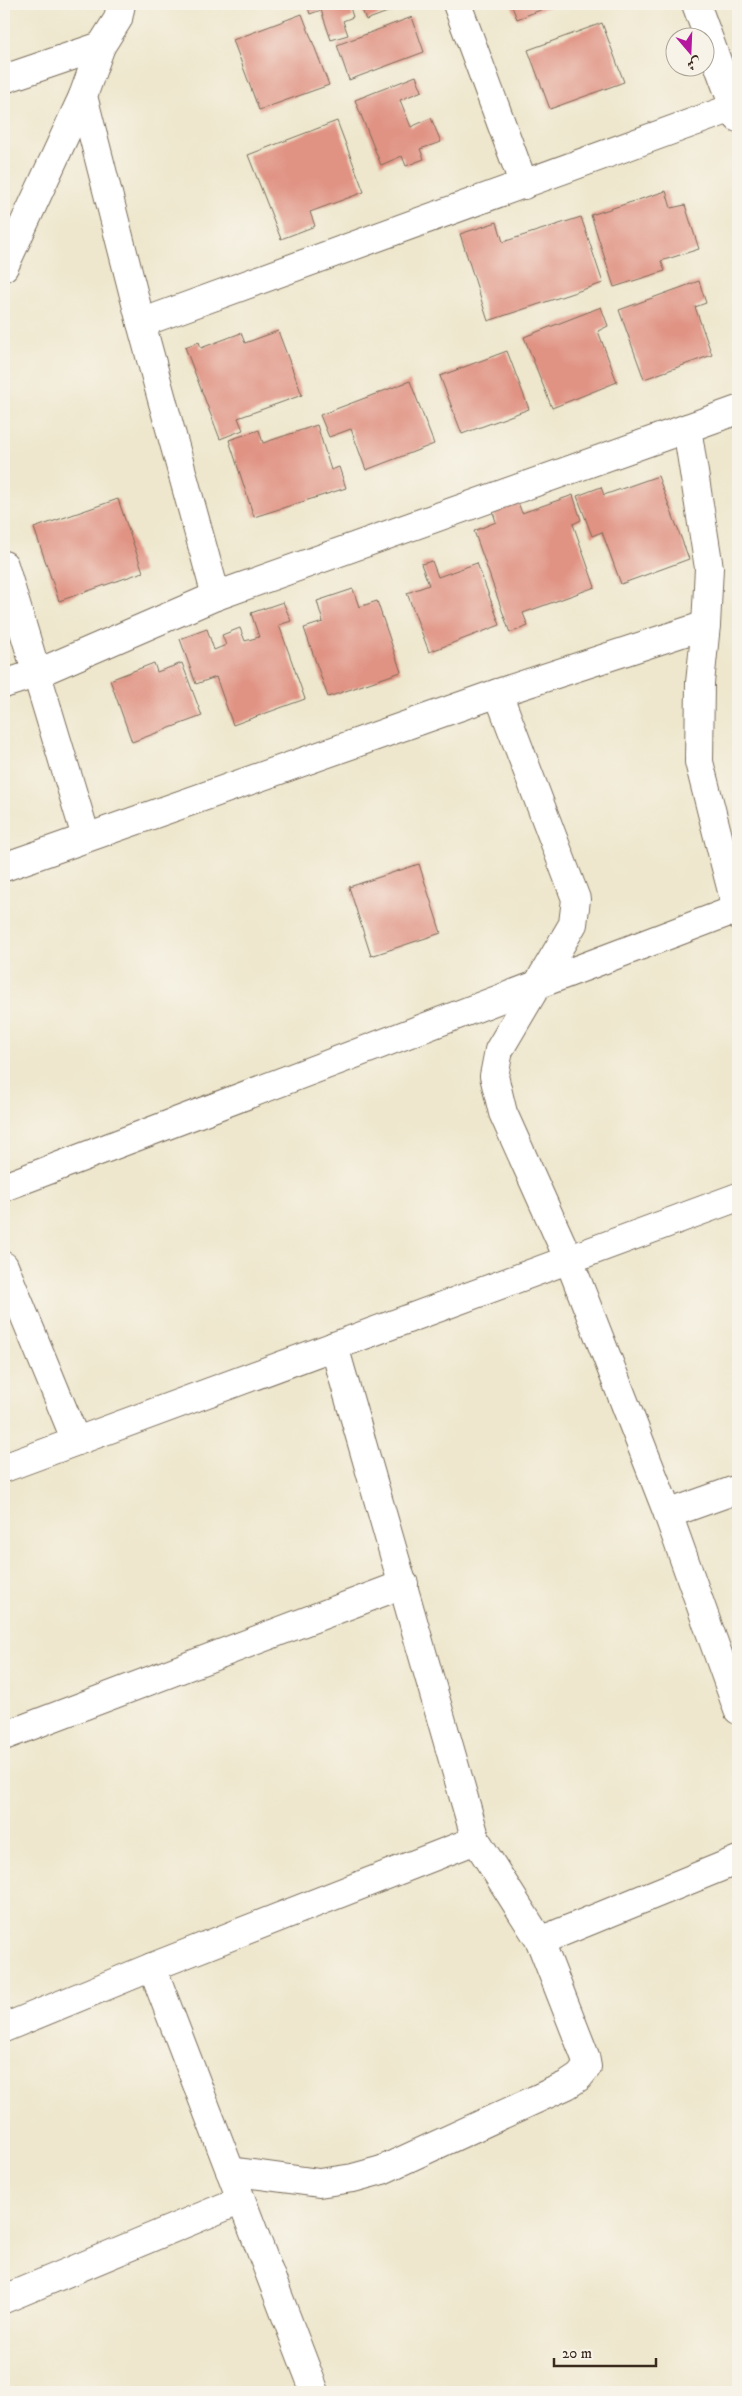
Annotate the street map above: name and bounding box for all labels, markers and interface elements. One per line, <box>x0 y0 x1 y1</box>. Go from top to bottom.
north arrow <box>664 28 714 78</box>
text: ش <box>684 53 703 74</box>
scale bar <box>554 2336 657 2368</box>
text: 20 m <box>562 2344 592 2363</box>

